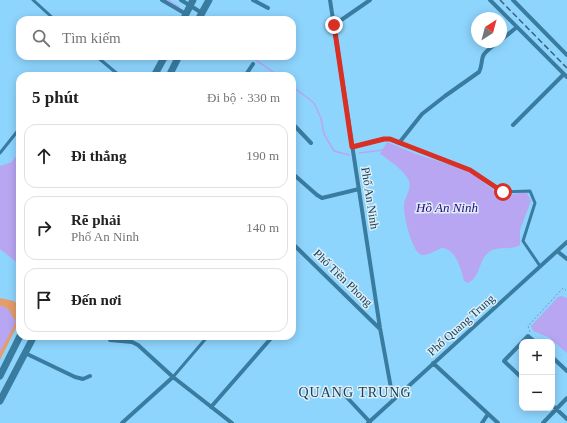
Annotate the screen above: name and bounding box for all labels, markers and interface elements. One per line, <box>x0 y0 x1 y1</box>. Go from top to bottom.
north arrow <box>471 12 507 48</box>
search box <box>16 16 296 60</box>
route end <box>325 16 343 34</box>
icon: search <box>30 27 52 49</box>
text: Tìm kiếm <box>62 30 121 46</box>
text: 5 phút <box>32 88 79 107</box>
text: Đi bộ · 330 m <box>207 90 280 105</box>
icon: ahead <box>33 145 55 167</box>
text: Đi thẳng <box>71 148 126 164</box>
text: 190 m <box>246 148 279 163</box>
street label: Phố An Ninh <box>358 166 382 230</box>
route start <box>494 183 512 201</box>
water label: Hồ An Ninh <box>415 200 478 215</box>
text: Rẽ phải <box>71 212 121 228</box>
icon: right <box>33 217 55 239</box>
text: 140 m <box>246 220 279 235</box>
text: Phố An Ninh <box>71 229 139 244</box>
street label: Phố Tiền Phong <box>311 246 375 310</box>
icon: arrive <box>33 289 55 311</box>
street label: Phố Quang Trung <box>425 291 497 359</box>
text: Đến nơi <box>71 292 121 308</box>
map controls <box>519 339 555 411</box>
button: + <box>519 339 555 375</box>
button: − <box>519 375 555 411</box>
district label: QUANG TRUNG <box>298 385 412 400</box>

